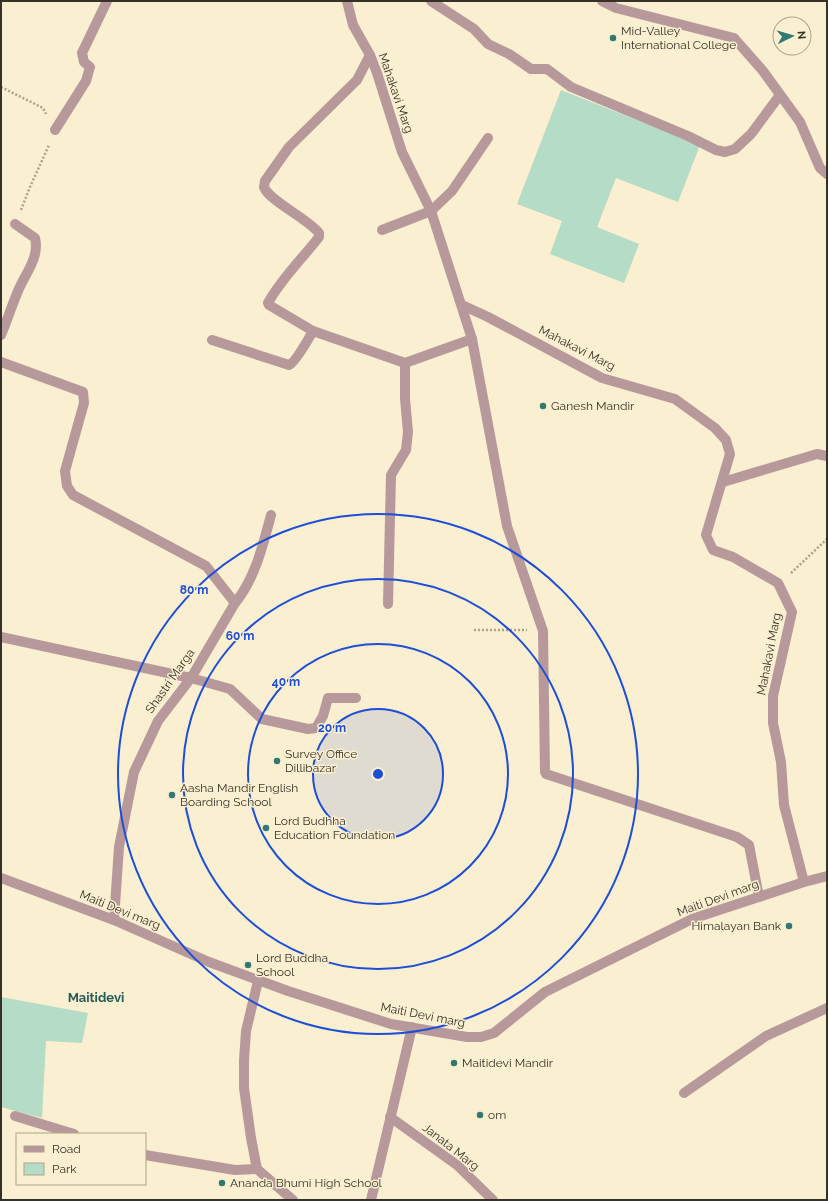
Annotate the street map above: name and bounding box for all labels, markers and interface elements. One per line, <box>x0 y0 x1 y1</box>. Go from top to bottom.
north arrow <box>772 16 812 56</box>
place label: Mid-Valley International College <box>621 24 736 52</box>
text: N <box>795 30 808 40</box>
marker: Mid-Valley International College <box>608 33 618 43</box>
street label: Mahakavi Marg <box>376 51 416 135</box>
street label: Mahakavi Marg <box>537 323 617 373</box>
place label: Ganesh Mandir <box>551 399 635 413</box>
marker: Ganesh Mandir <box>538 401 548 411</box>
text: 80 m <box>180 583 208 597</box>
street label: Mahakavi Marg <box>754 612 784 696</box>
text: 60 m <box>226 629 254 643</box>
street label: Shastri Marga <box>143 646 197 716</box>
text: 40 m <box>272 675 300 689</box>
text: 20 m <box>318 721 346 735</box>
place label: Survey Office Dillibazar <box>285 747 357 775</box>
marker: Survey Office Dillibazar <box>272 756 282 766</box>
centre of rings <box>371 767 385 781</box>
place label: Aasha Mandir English Boarding School <box>180 781 298 809</box>
marker: Aasha Mandir English Boarding School <box>167 790 177 800</box>
place label: Lord Budhha Education Foundation <box>274 814 395 842</box>
marker: Lord Budhha Education Foundation <box>261 823 271 833</box>
street label: Maiti Devi marg <box>675 877 761 919</box>
street label: Maiti Devi marg <box>78 887 162 933</box>
place label: Himalayan Bank <box>692 919 782 933</box>
marker: Himalayan Bank <box>784 921 794 931</box>
place label: Lord Buddha School <box>256 951 328 979</box>
marker: Lord Buddha School <box>243 960 253 970</box>
district label: Maitidevi <box>68 990 124 1005</box>
street label: Maiti Devi marg <box>380 1000 466 1030</box>
place label: Maitidevi Mandir <box>462 1056 554 1070</box>
marker: Maitidevi Mandir <box>449 1058 459 1068</box>
place label: om <box>488 1108 506 1122</box>
marker: om <box>475 1110 485 1120</box>
street label: Janata Marg <box>420 1121 482 1173</box>
legend <box>16 1133 146 1185</box>
text: Road <box>52 1142 81 1156</box>
text: Park <box>52 1162 77 1176</box>
place label: Ananda Bhumi High School <box>230 1176 383 1190</box>
marker: Ananda Bhumi High School <box>217 1178 227 1188</box>

